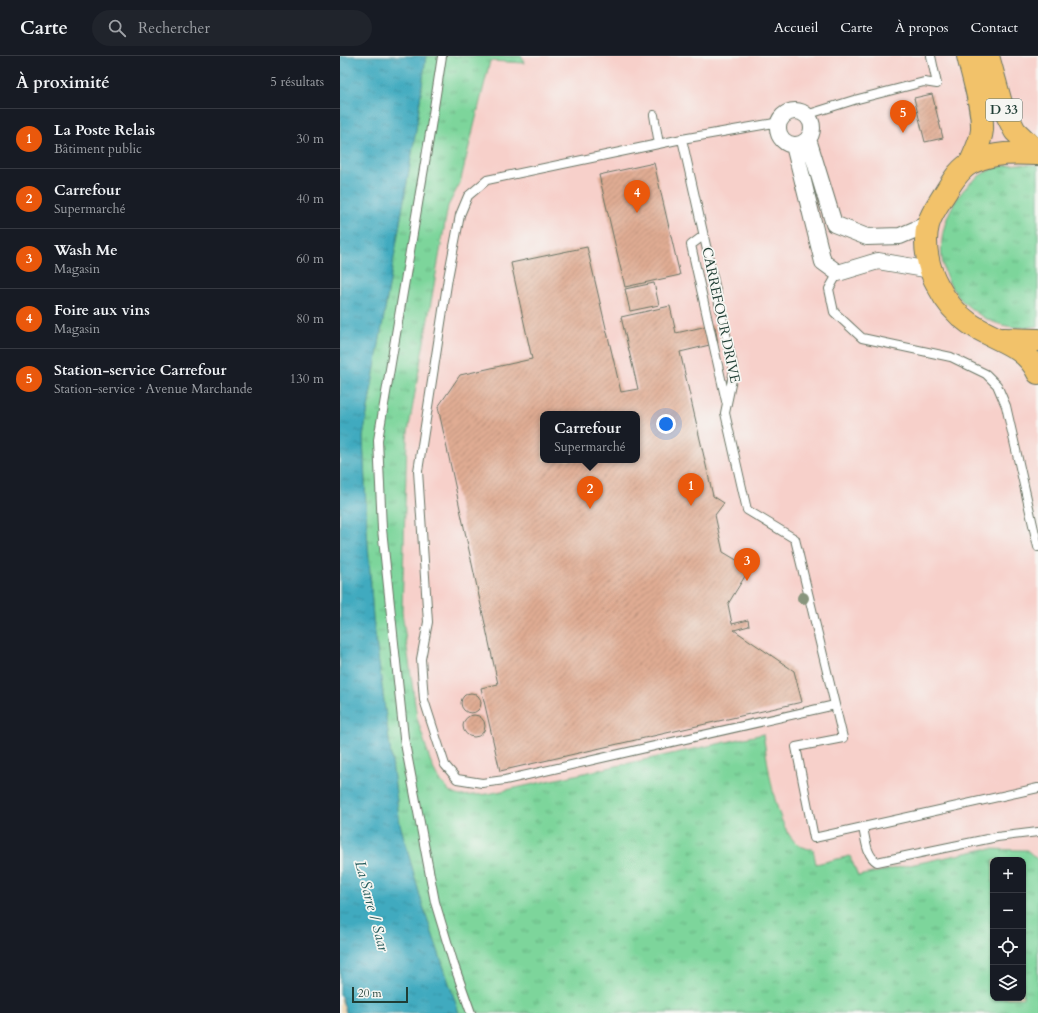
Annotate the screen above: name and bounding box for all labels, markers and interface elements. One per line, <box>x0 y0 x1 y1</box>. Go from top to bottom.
search box <box>92 10 372 46</box>
text: Carte <box>20 15 68 41</box>
icon: search <box>106 17 128 39</box>
text: Rechercher <box>138 18 210 38</box>
text: Accueil <box>774 18 818 37</box>
text: Carte <box>840 18 873 37</box>
text: À propos <box>895 18 948 37</box>
text: Contact <box>970 18 1018 37</box>
text: À proximité <box>16 71 110 94</box>
text: 5 résultats <box>270 73 324 91</box>
road number: D 33 <box>986 99 1022 121</box>
pin: 5 <box>890 100 916 133</box>
text: La Poste Relais <box>54 120 155 140</box>
text: 1 <box>26 130 32 148</box>
text: 30 m <box>296 130 324 148</box>
text: Bâtiment public <box>54 140 142 158</box>
text: Carrefour <box>54 180 121 200</box>
pin: 4 <box>624 180 650 213</box>
text: 2 <box>26 190 32 208</box>
text: 40 m <box>296 190 324 208</box>
text: Supermarché <box>54 200 126 218</box>
text: Wash Me <box>54 240 118 260</box>
street label: CARREFOUR DRIVE <box>697 245 745 385</box>
text: 3 <box>26 250 32 268</box>
text: 60 m <box>296 250 324 268</box>
text: Magasin <box>54 260 100 278</box>
text: Foire aux vins <box>54 300 150 320</box>
text: 4 <box>26 310 32 328</box>
text: 80 m <box>296 310 324 328</box>
text: Magasin <box>54 320 100 338</box>
text: Station-service Carrefour <box>54 360 227 380</box>
text: 5 <box>26 370 32 388</box>
text: 130 m <box>290 370 324 388</box>
text: Station-service · Avenue Marchande <box>54 380 253 398</box>
popup <box>540 411 640 463</box>
your location <box>656 414 676 434</box>
text: Carrefour <box>554 418 621 438</box>
text: Supermarché <box>554 438 626 456</box>
pin: 1 <box>678 473 704 506</box>
pin: 2 <box>577 476 603 509</box>
pin: 3 <box>734 548 760 581</box>
map controls <box>990 857 1026 1001</box>
button: + <box>990 857 1026 893</box>
water label: La Sarre / Saar <box>350 858 394 955</box>
button: − <box>990 893 1026 929</box>
button: locate <box>990 929 1026 965</box>
button: layers <box>990 965 1026 1001</box>
scale bar <box>352 985 408 1004</box>
text: 20 m <box>358 986 382 1001</box>

